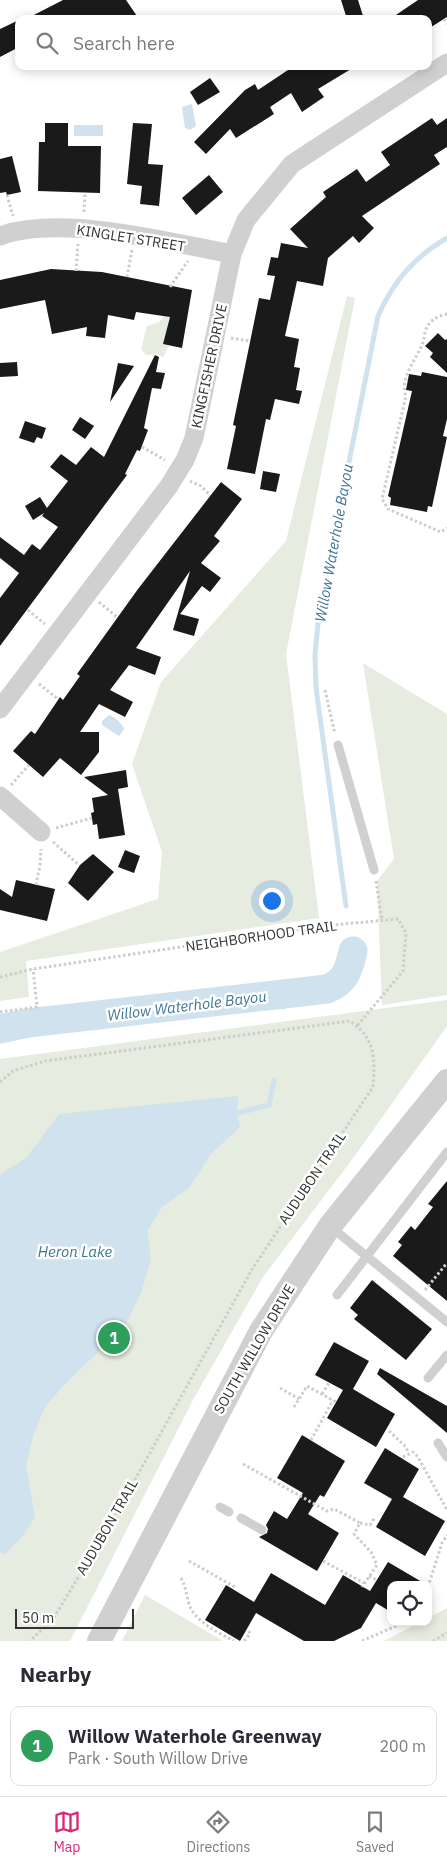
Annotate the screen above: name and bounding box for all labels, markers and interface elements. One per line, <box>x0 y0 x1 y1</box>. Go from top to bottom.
search box <box>15 15 432 70</box>
icon: search <box>33 29 61 57</box>
text: Search here <box>73 31 175 55</box>
street label: KINGLET STREET <box>75 221 187 255</box>
street label: KINGFISHER DRIVE <box>187 302 231 430</box>
water label: Willow Waterhole Bayou <box>310 462 357 623</box>
your location <box>259 888 285 914</box>
street label: NEIGHBORHOOD TRAIL <box>184 916 338 956</box>
water label: Willow Waterhole Bayou <box>106 986 268 1025</box>
street label: AUDUBON TRAIL <box>274 1128 350 1228</box>
water label: Heron Lake <box>38 1242 113 1261</box>
street label: SOUTH WILLOW DRIVE <box>210 1281 298 1417</box>
pin: 1 <box>98 1319 130 1357</box>
street label: AUDUBON TRAIL <box>72 1476 142 1578</box>
map controls <box>387 1581 432 1626</box>
button: locate <box>387 1581 432 1626</box>
scale bar <box>15 1606 134 1629</box>
text: 50 m <box>22 1609 54 1627</box>
text: Nearby <box>20 1660 91 1688</box>
text: Willow Waterhole Greenway <box>68 1724 322 1748</box>
text: 1 <box>32 1736 42 1756</box>
text: 200 m <box>379 1736 426 1756</box>
text: Park · South Willow Drive <box>68 1748 248 1768</box>
tab: Map <box>53 1808 81 1856</box>
tab: Directions <box>187 1808 250 1856</box>
tab: Saved <box>356 1808 394 1856</box>

